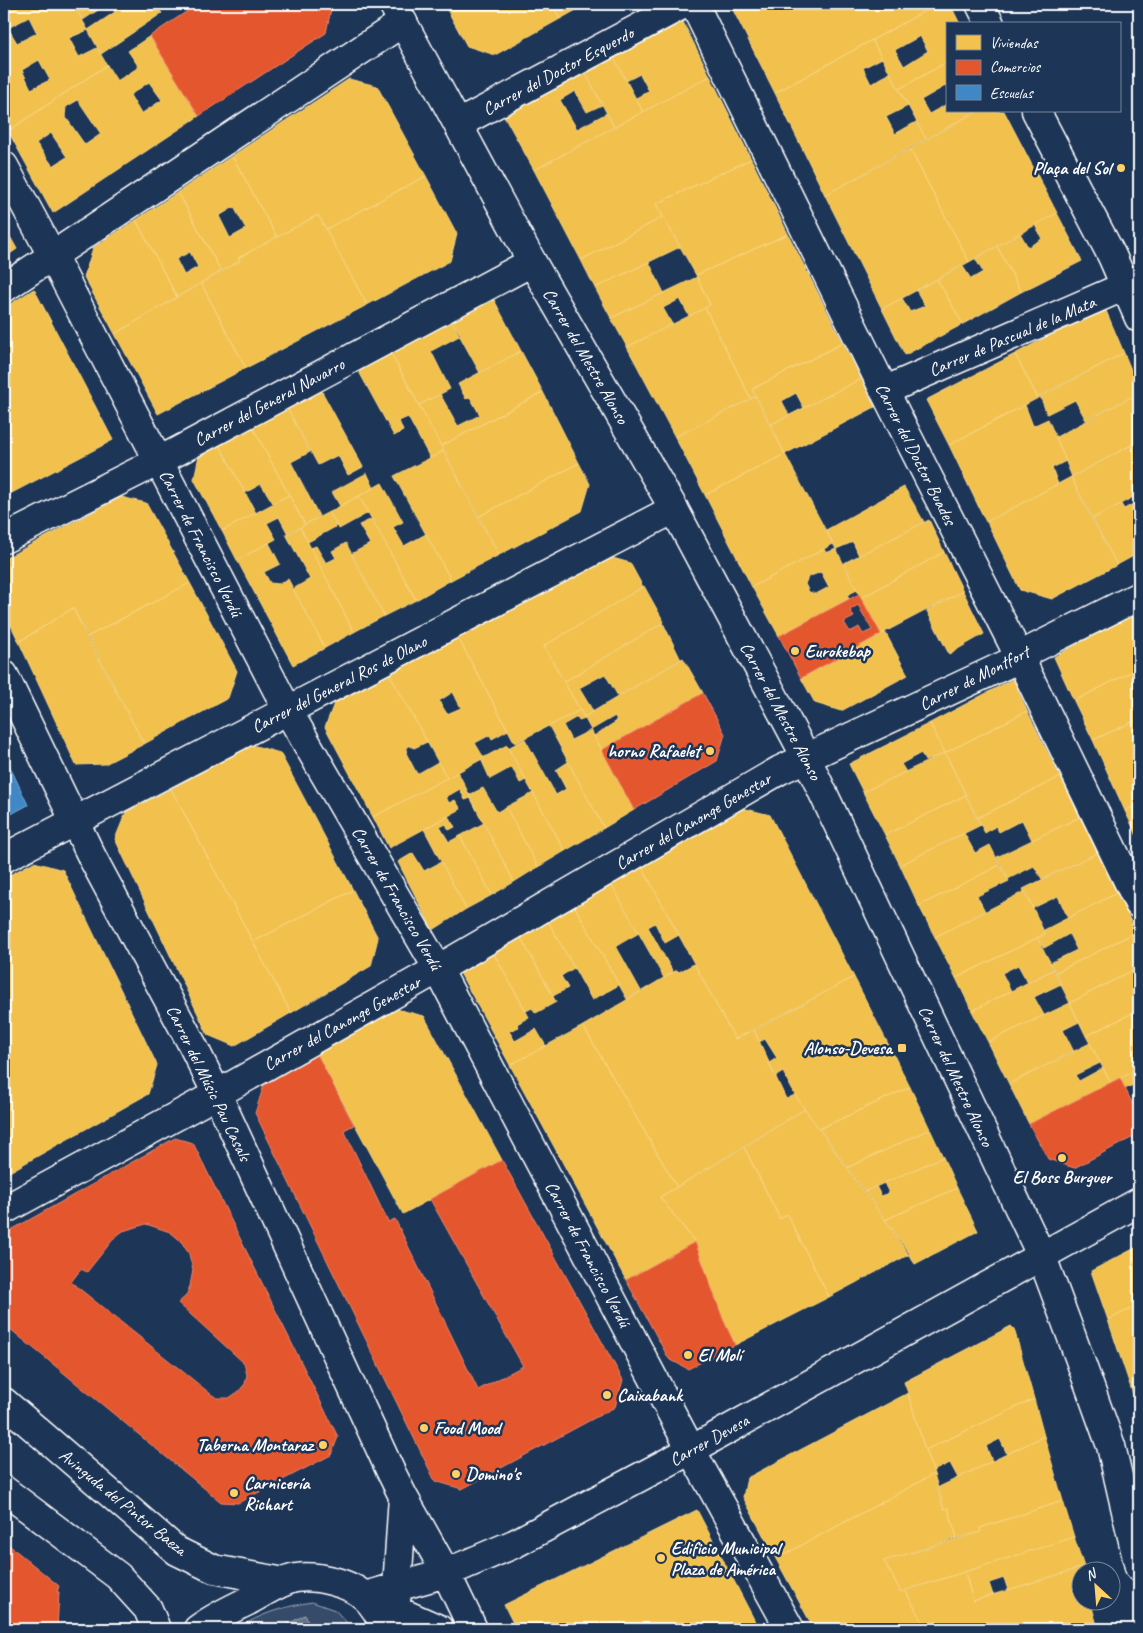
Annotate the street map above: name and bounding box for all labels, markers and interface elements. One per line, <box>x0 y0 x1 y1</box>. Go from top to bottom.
street label: Carrer del Doctor Esquerdo <box>479 21 639 120</box>
legend <box>946 22 1120 112</box>
text: Viviendas <box>990 34 1039 53</box>
text: Comercios <box>990 58 1042 77</box>
text: Escuelas <box>990 84 1034 103</box>
place label: Plaça del Sol <box>1033 157 1115 179</box>
marker: Plaça del Sol <box>1115 162 1127 174</box>
street label: Carrer del Mestre Alonso <box>538 284 635 429</box>
street label: Carrer de Pascual de la Mata <box>925 290 1100 381</box>
street label: Carrer del General Navarro <box>190 352 349 451</box>
street label: Carrer del Doctor Buades <box>871 379 962 530</box>
street label: Carrer de Francisco Verdú <box>155 466 248 621</box>
street label: Carrer del General Ros de Olano <box>248 630 432 738</box>
street label: Carrer del Mestre Alonso <box>735 638 827 785</box>
street label: Carrer de Montfort <box>915 639 1035 715</box>
place label: Eurokebap <box>805 640 871 662</box>
marker: Eurokebap <box>789 645 801 657</box>
place label: horno Rafaelet <box>608 740 703 762</box>
marker: horno Rafaelet <box>704 745 716 757</box>
street label: Carrer del Canonge Genestar <box>611 767 776 875</box>
street label: Carrer de Francisco Verdú <box>347 823 448 975</box>
street label: Carrer del Canonge Genestar <box>260 970 426 1075</box>
street label: Carrer del Músic Pau Casals <box>162 1001 257 1166</box>
street label: Carrer del Mestre Alonso <box>914 1002 999 1151</box>
place label: Alonso-Devesa <box>804 1037 893 1059</box>
marker: Alonso-Devesa <box>896 1042 908 1054</box>
marker: El Boss Burguer <box>1056 1152 1068 1164</box>
place label: El Boss Burguer <box>1013 1166 1114 1188</box>
street label: Carrer de Francisco Verdú <box>540 1178 636 1332</box>
place label: El Molí <box>698 1344 745 1366</box>
marker: El Molí <box>682 1349 694 1361</box>
place label: Caixabank <box>617 1384 684 1406</box>
marker: Caixabank <box>601 1389 613 1401</box>
street label: Carrer Devesa <box>665 1408 754 1471</box>
place label: Food Mood <box>434 1417 504 1439</box>
marker: Food Mood <box>418 1422 430 1434</box>
place label: Taberna Montaraz <box>197 1434 315 1456</box>
marker: Taberna Montaraz <box>317 1439 329 1451</box>
street label: Avinguda del Pintor Baeza <box>55 1444 193 1561</box>
place label: Domino's <box>466 1463 522 1485</box>
marker: Domino's <box>450 1468 462 1480</box>
place label: Carnicería Richart <box>244 1472 312 1515</box>
marker: Carnicería Richart <box>228 1487 240 1499</box>
place label: Edificio Municipal Plaza de América <box>671 1537 784 1580</box>
marker: Edificio Municipal Plaza de América <box>655 1552 667 1564</box>
north arrow <box>1070 1560 1120 1610</box>
text: N <box>1083 1564 1100 1584</box>

